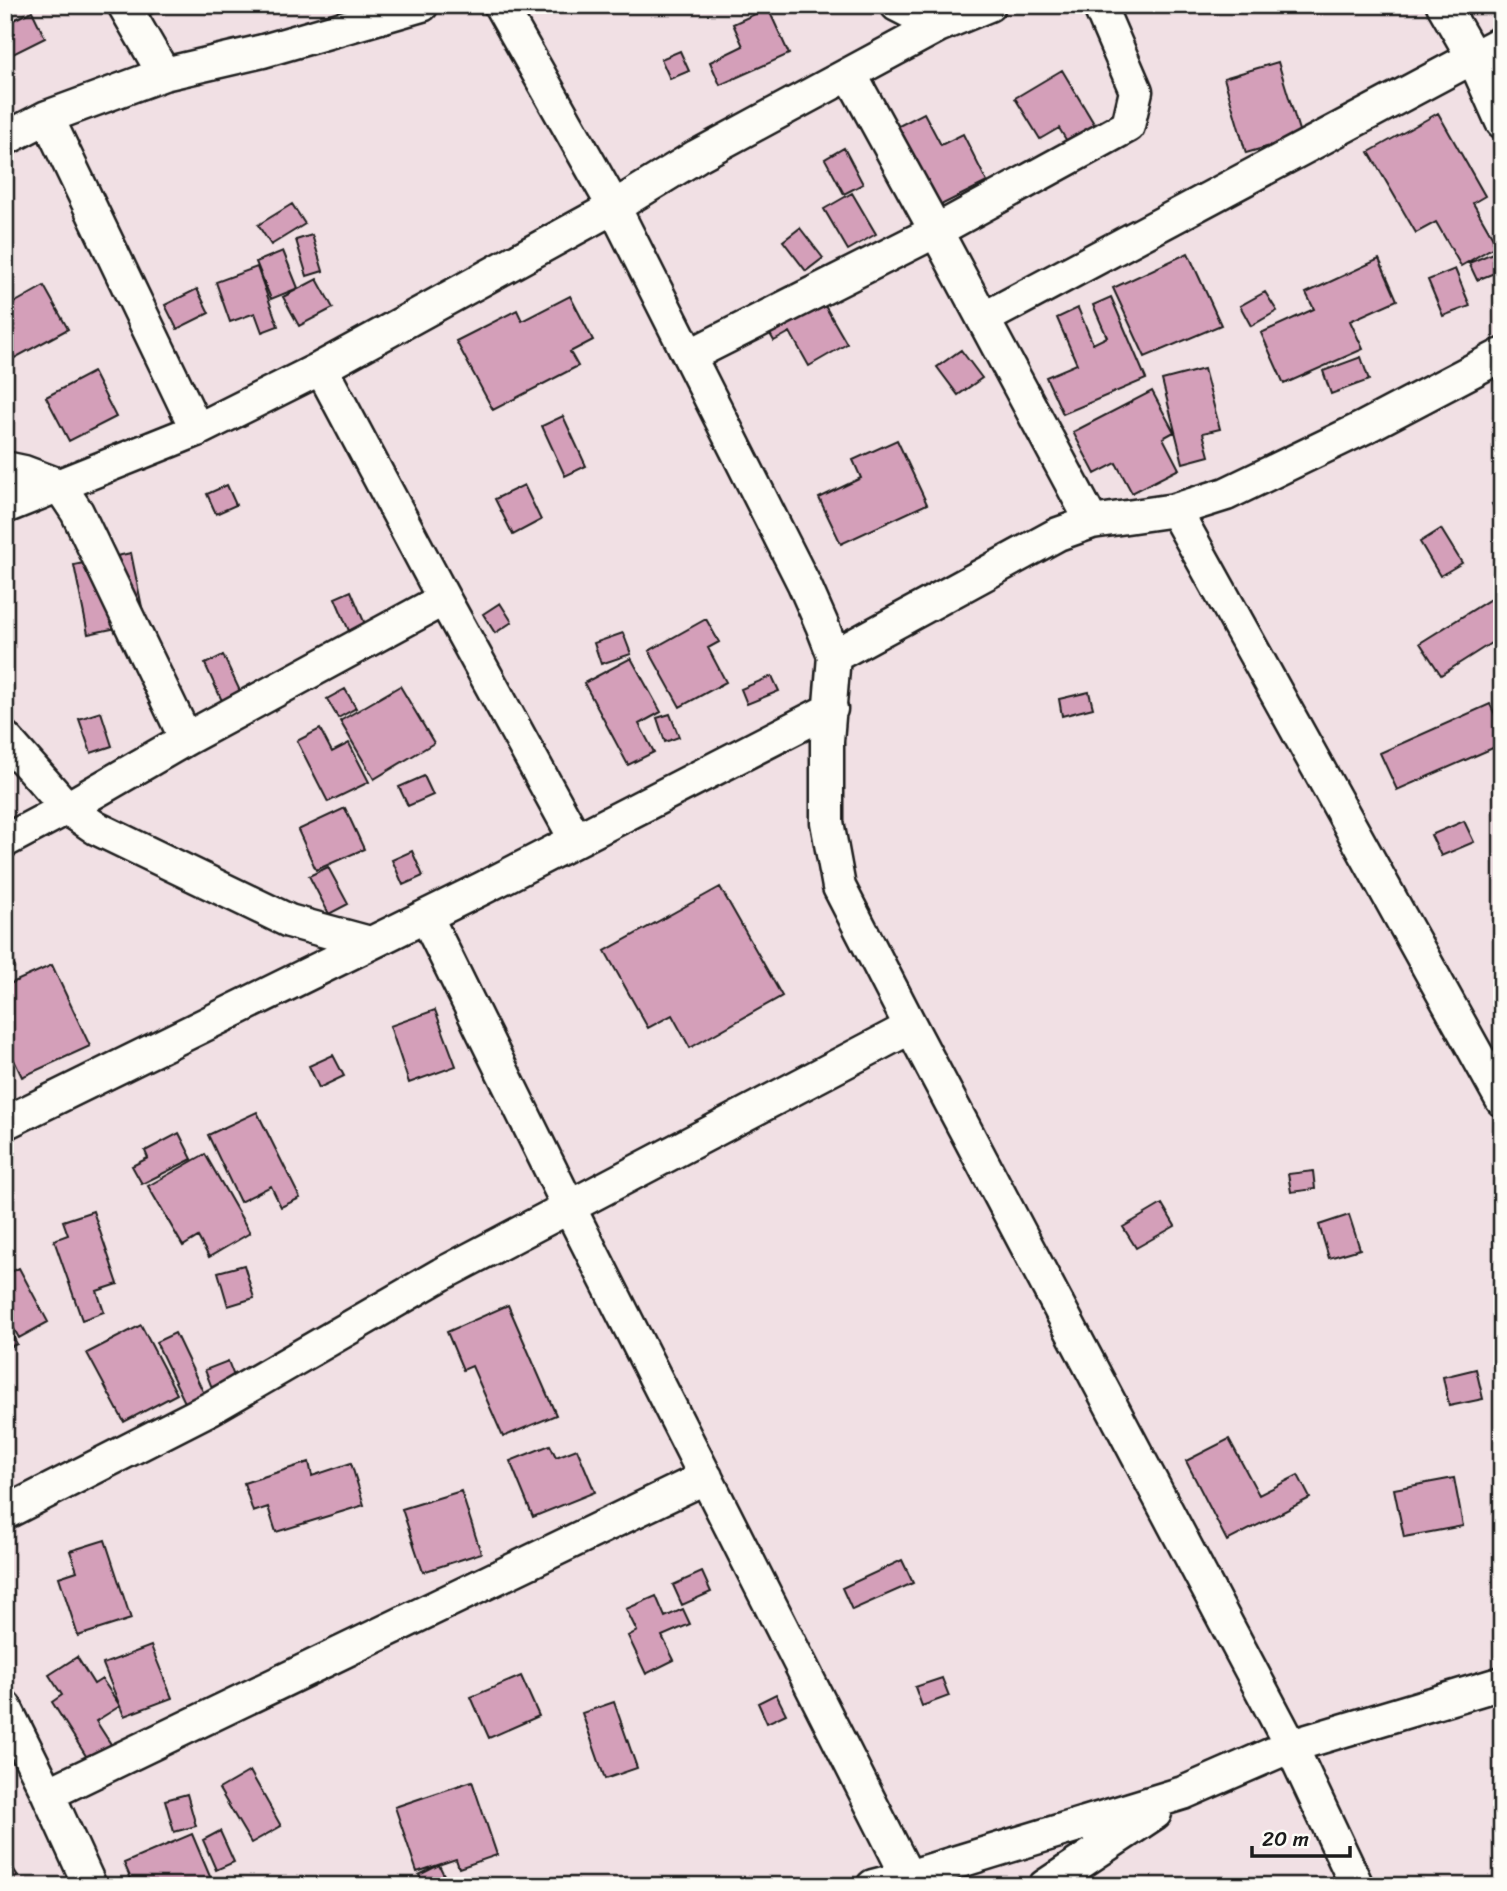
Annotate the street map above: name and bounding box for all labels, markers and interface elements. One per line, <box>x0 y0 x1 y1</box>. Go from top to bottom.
scale bar <box>1252 1814 1350 1858</box>
text: 20 m <box>1262 1820 1309 1858</box>

